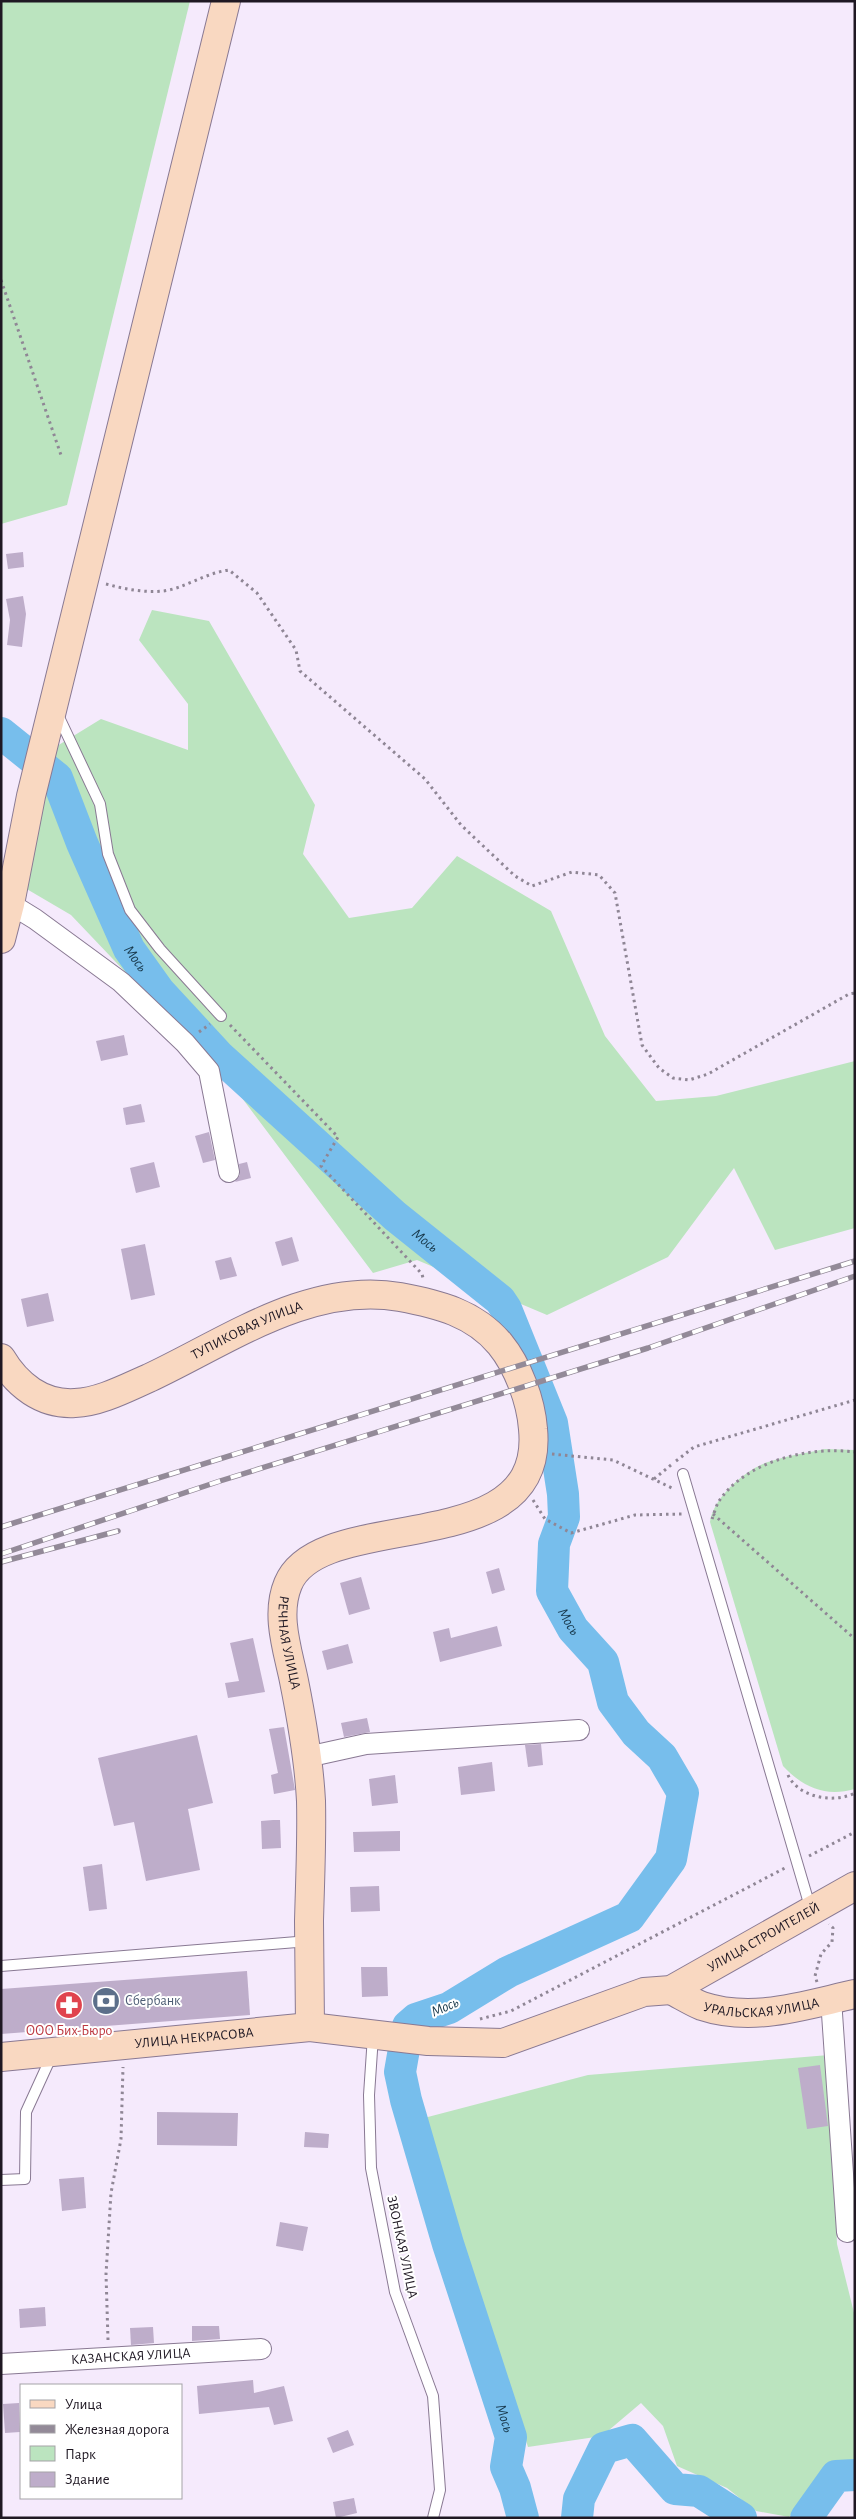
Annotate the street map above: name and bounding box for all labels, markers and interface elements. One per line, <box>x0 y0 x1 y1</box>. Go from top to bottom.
water label: Мось <box>121 943 150 974</box>
water label: Мось <box>409 1225 441 1255</box>
street label: ТУПИКОВАЯ УЛИЦА <box>189 1299 304 1362</box>
street label: РЕЧНАЯ УЛИЦА <box>275 1594 303 1691</box>
water label: Мось <box>555 1605 582 1638</box>
street label: УЛИЦА СТРОИТЕЛЕЙ <box>705 1899 822 1975</box>
bank icon: Сбербанк <box>91 1986 121 2016</box>
pharmacy icon: ООО Бих-Бюро <box>54 1990 84 2020</box>
place label: Сбербанк <box>125 1994 181 2008</box>
water label: Мось <box>429 1995 461 2019</box>
street label: УРАЛЬСКАЯ УЛИЦА <box>702 1996 820 2020</box>
place label: ООО Бих-Бюро <box>26 2024 113 2038</box>
street label: УЛИЦА НЕКРАСОВА <box>134 2026 254 2051</box>
street label: ЗВОНКАЯ УЛИЦА <box>384 2194 420 2300</box>
street label: КАЗАНСКАЯ УЛИЦА <box>71 2346 191 2367</box>
legend <box>20 2384 182 2499</box>
text: Улица <box>65 2397 102 2412</box>
water label: Мось <box>493 2402 516 2434</box>
text: Железная дорога <box>65 2422 170 2437</box>
text: Парк <box>65 2447 96 2462</box>
text: Здание <box>65 2472 110 2487</box>

